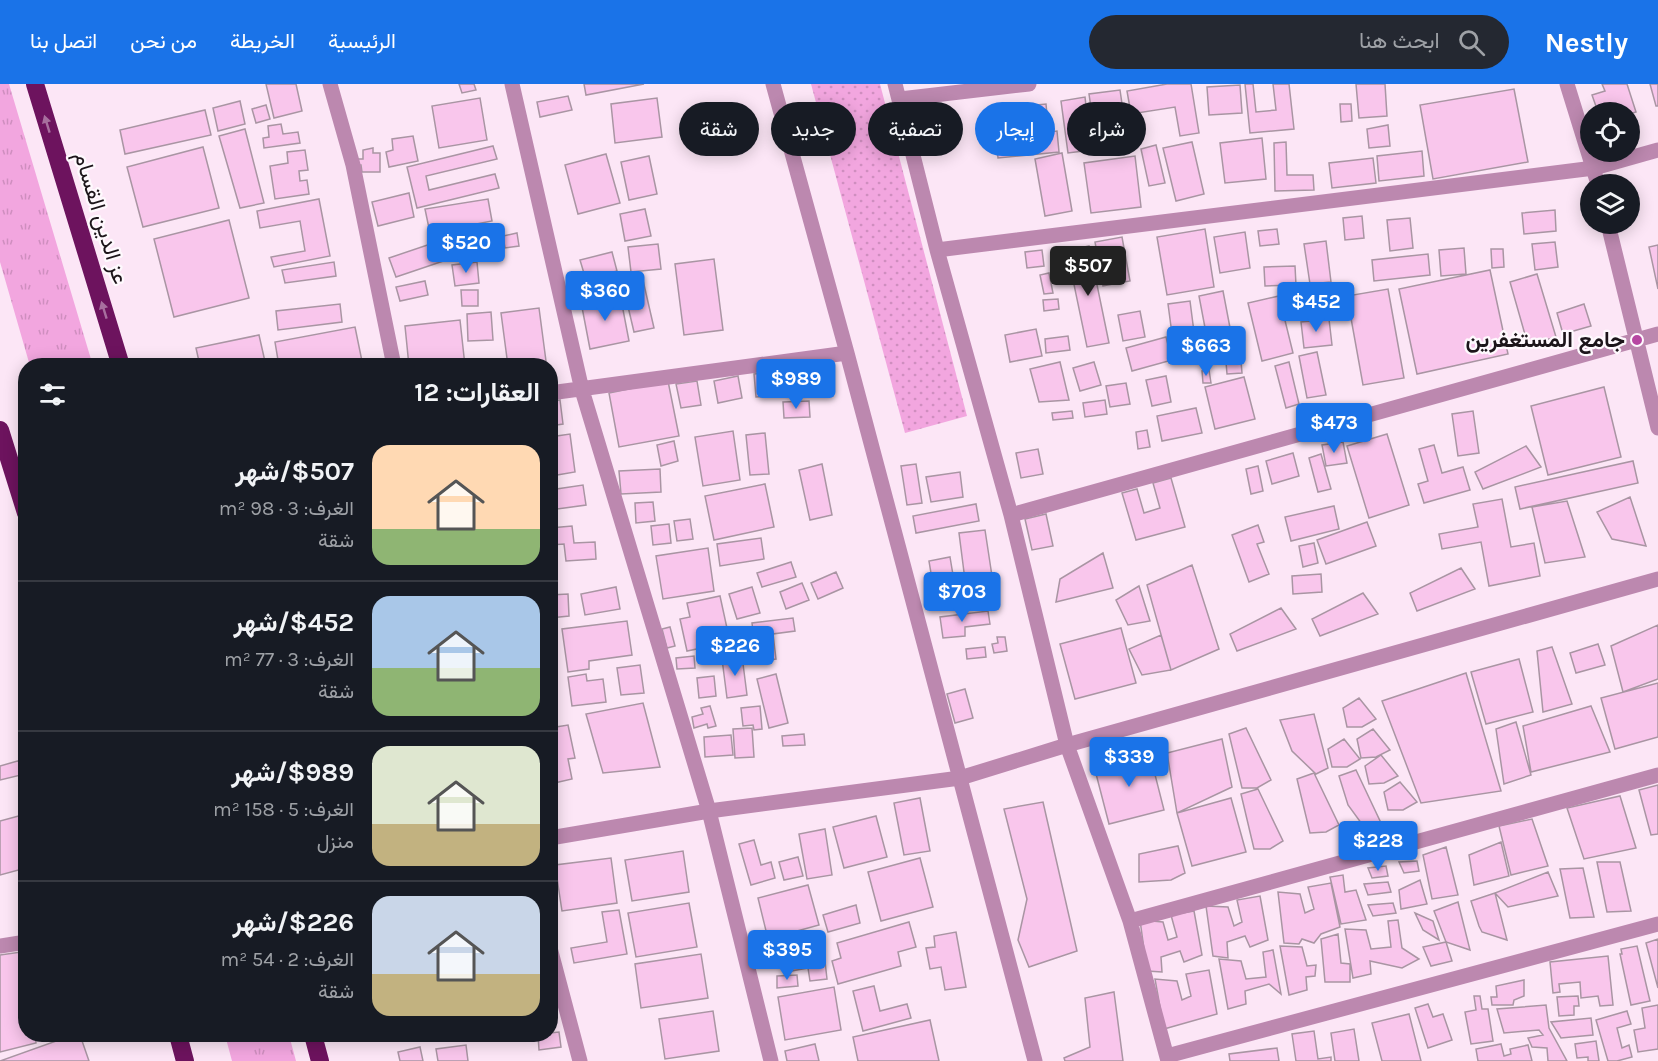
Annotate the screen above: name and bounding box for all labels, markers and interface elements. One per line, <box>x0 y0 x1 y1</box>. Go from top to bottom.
search box <box>1089 15 1509 69</box>
icon: search <box>1455 26 1488 59</box>
text: Nestly <box>1545 26 1628 59</box>
text: ابحث هنا <box>1359 28 1440 54</box>
text: اتصل بنا <box>30 29 97 53</box>
text: من نحن <box>130 29 197 53</box>
text: الخريطة <box>230 29 295 53</box>
text: الرئيسية <box>328 29 396 53</box>
chip: شقة <box>679 102 759 156</box>
chip: جديد <box>771 102 856 156</box>
chip: تصفية <box>868 102 963 156</box>
chip: إيجار <box>975 102 1055 156</box>
chip: شراء <box>1067 102 1146 156</box>
map controls <box>1580 102 1640 234</box>
button: locate <box>1580 102 1640 162</box>
one-way arrow <box>42 115 51 133</box>
street label: عز الدين القسام <box>68 149 133 288</box>
button: layers <box>1580 174 1640 234</box>
pin: $520 <box>430 223 502 274</box>
text: $520 <box>441 231 491 254</box>
pin: $507 <box>1052 246 1124 297</box>
text: $507 <box>1064 254 1112 277</box>
pin: $360 <box>569 271 641 322</box>
text: $360 <box>579 279 631 302</box>
pin: $452 <box>1280 282 1352 333</box>
text: $452 <box>1291 290 1341 313</box>
one-way arrow <box>99 301 108 319</box>
pin: $663 <box>1170 326 1242 377</box>
place label: جامع المستغفرين <box>1465 327 1625 354</box>
marker: جامع المستغفرين <box>1630 333 1644 347</box>
text: $663 <box>1181 334 1231 357</box>
pin: $989 <box>760 359 832 410</box>
text: $989 <box>770 367 822 390</box>
text: العقارات: 12 <box>414 377 540 408</box>
icon: filters <box>36 378 69 411</box>
pin: $473 <box>1298 403 1370 454</box>
text: $473 <box>1310 411 1358 434</box>
text: $507/شهر <box>235 456 354 487</box>
icon: home <box>420 469 492 541</box>
text: الغرف: 3 · 98 m² <box>219 497 354 520</box>
text: شقة <box>318 529 354 552</box>
pin: $703 <box>926 572 998 623</box>
text: $703 <box>938 580 986 603</box>
text: $452/شهر <box>233 607 354 638</box>
icon: home <box>420 620 492 692</box>
pin: $226 <box>699 626 771 677</box>
text: $226 <box>710 634 760 657</box>
text: الغرف: 3 · 77 m² <box>224 648 354 671</box>
text: شقة <box>318 680 354 703</box>
pin: $339 <box>1093 737 1165 788</box>
text: $339 <box>1104 745 1154 768</box>
text: $989/شهر <box>231 757 354 788</box>
icon: home <box>420 770 492 842</box>
text: الغرف: 5 · 158 m² <box>213 798 354 821</box>
pin: $228 <box>1342 821 1414 872</box>
text: $228 <box>1353 829 1403 852</box>
text: منزل <box>317 830 354 853</box>
text: $226/شهر <box>233 907 354 938</box>
icon: home <box>420 920 492 992</box>
pin: $395 <box>751 930 823 981</box>
text: $395 <box>762 938 812 961</box>
text: الغرف: 2 · 54 m² <box>220 948 354 971</box>
text: شقة <box>318 980 354 1003</box>

